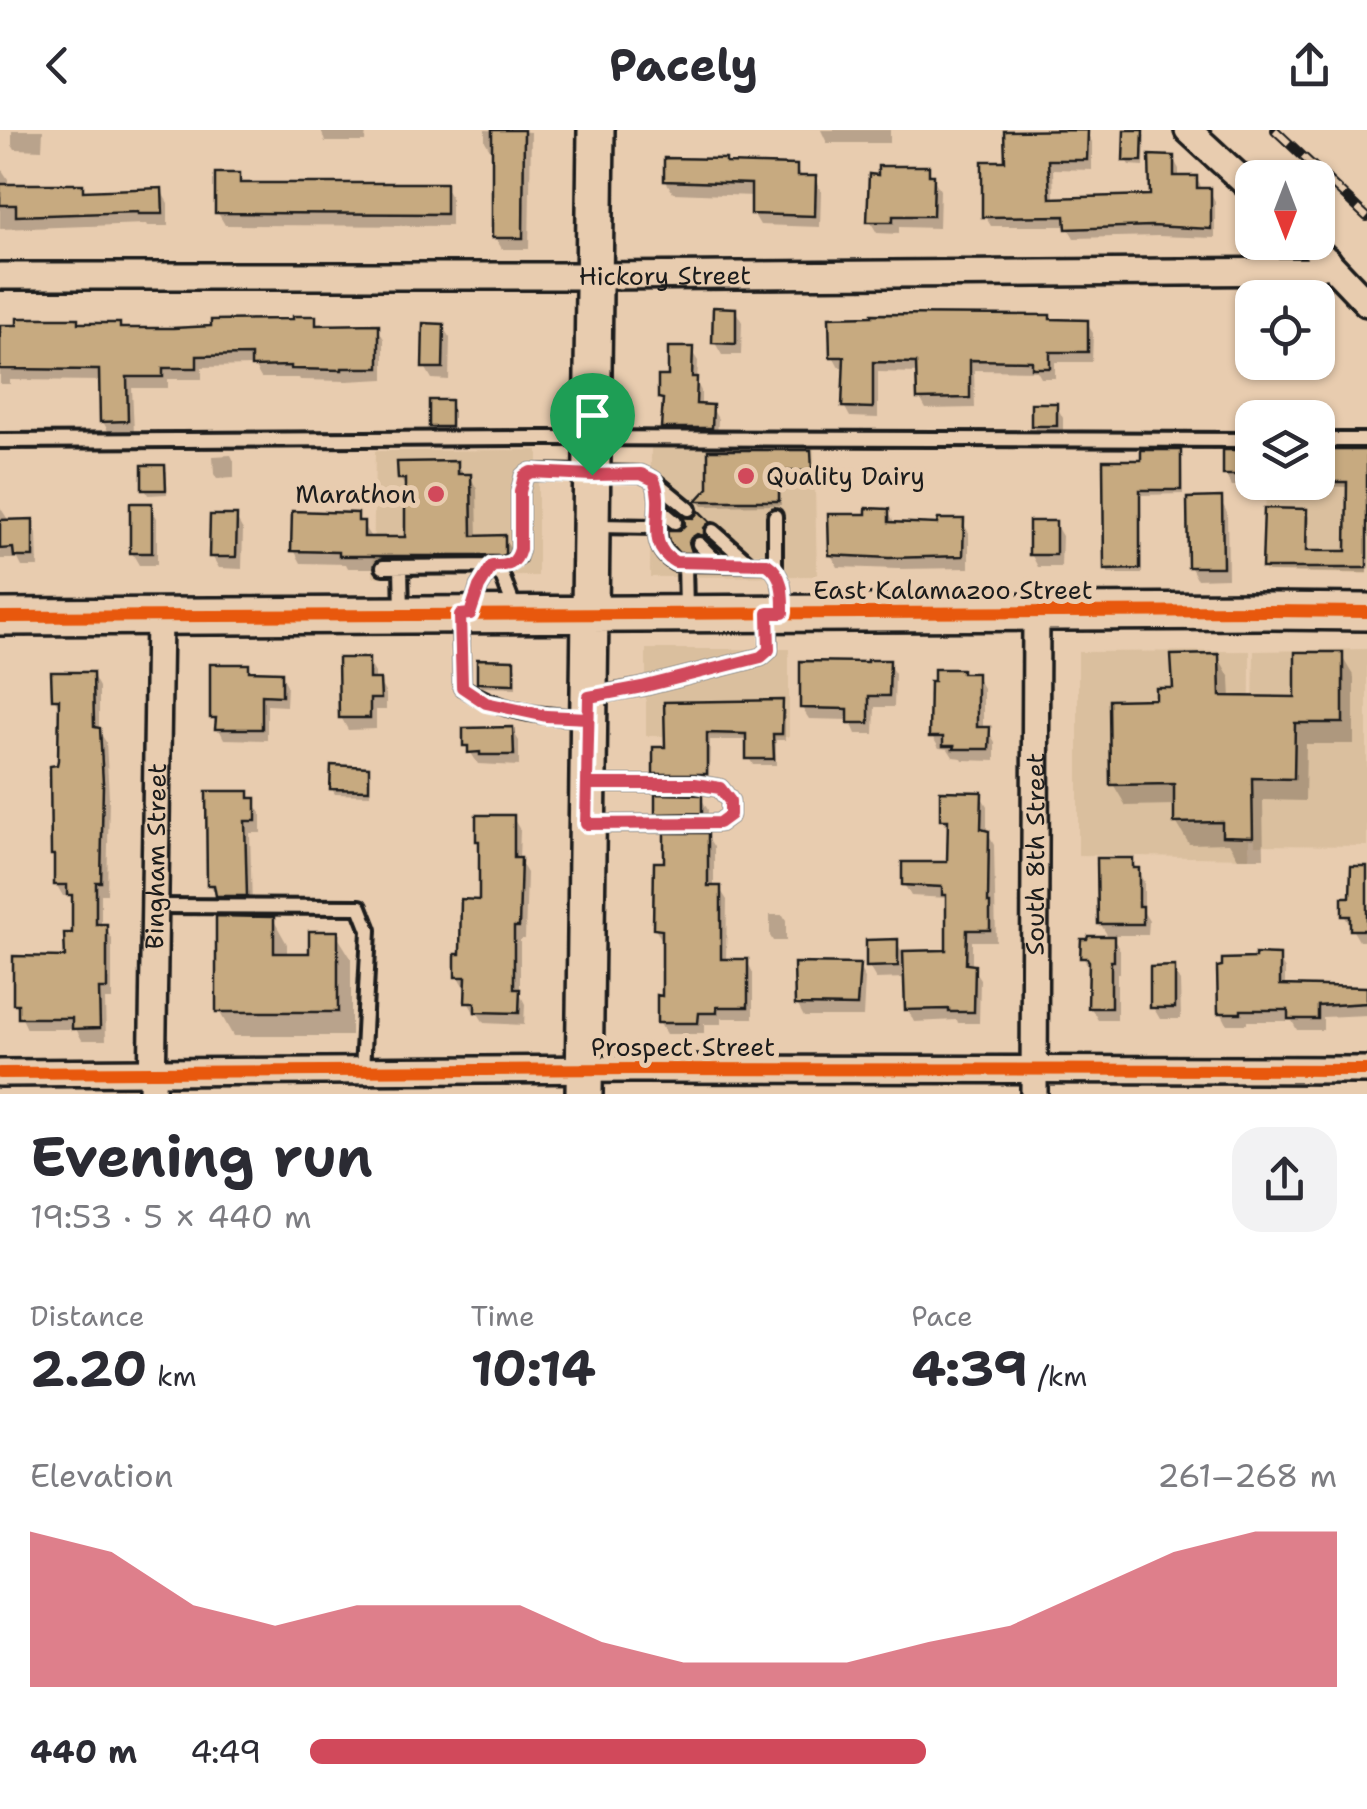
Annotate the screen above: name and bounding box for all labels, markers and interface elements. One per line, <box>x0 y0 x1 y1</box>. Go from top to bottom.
text: Pacely <box>609 35 758 95</box>
icon: back <box>30 38 85 93</box>
icon: share <box>1282 38 1337 93</box>
north arrow <box>1235 160 1335 260</box>
map controls <box>1235 160 1335 500</box>
street label: Hickory Street <box>579 258 751 293</box>
button: locate <box>1235 280 1335 380</box>
pin <box>550 373 635 476</box>
icon: arrive <box>565 388 620 443</box>
button: layers <box>1235 400 1335 500</box>
place label: Quality Dairy <box>766 459 925 493</box>
marker: Quality Dairy <box>735 465 757 487</box>
place label: Marathon <box>295 477 416 511</box>
marker: Marathon <box>425 483 447 505</box>
street label: East Kalamazoo Street <box>813 573 1093 607</box>
street label: South 8th Street <box>1018 752 1052 956</box>
street label: Bingham Street <box>137 763 174 950</box>
street label: Prospect Street <box>591 1030 775 1064</box>
text: Evening run <box>30 1120 373 1194</box>
button: share <box>1232 1127 1337 1232</box>
text: 19:53 · 5 × 440 m <box>30 1195 312 1238</box>
text: Distance <box>30 1297 145 1335</box>
text: Time <box>471 1297 535 1335</box>
text: Pace <box>911 1297 973 1335</box>
text: 2.20 <box>30 1335 147 1402</box>
text: 10:14 <box>471 1335 596 1402</box>
text: 4:39 <box>911 1335 1028 1402</box>
text: km <box>147 1357 197 1395</box>
text: /km <box>1028 1357 1088 1395</box>
text: Elevation <box>30 1454 173 1497</box>
text: 261–268 m <box>1157 1454 1337 1497</box>
text: 440 m <box>30 1730 137 1773</box>
text: 4:49 <box>190 1730 261 1773</box>

